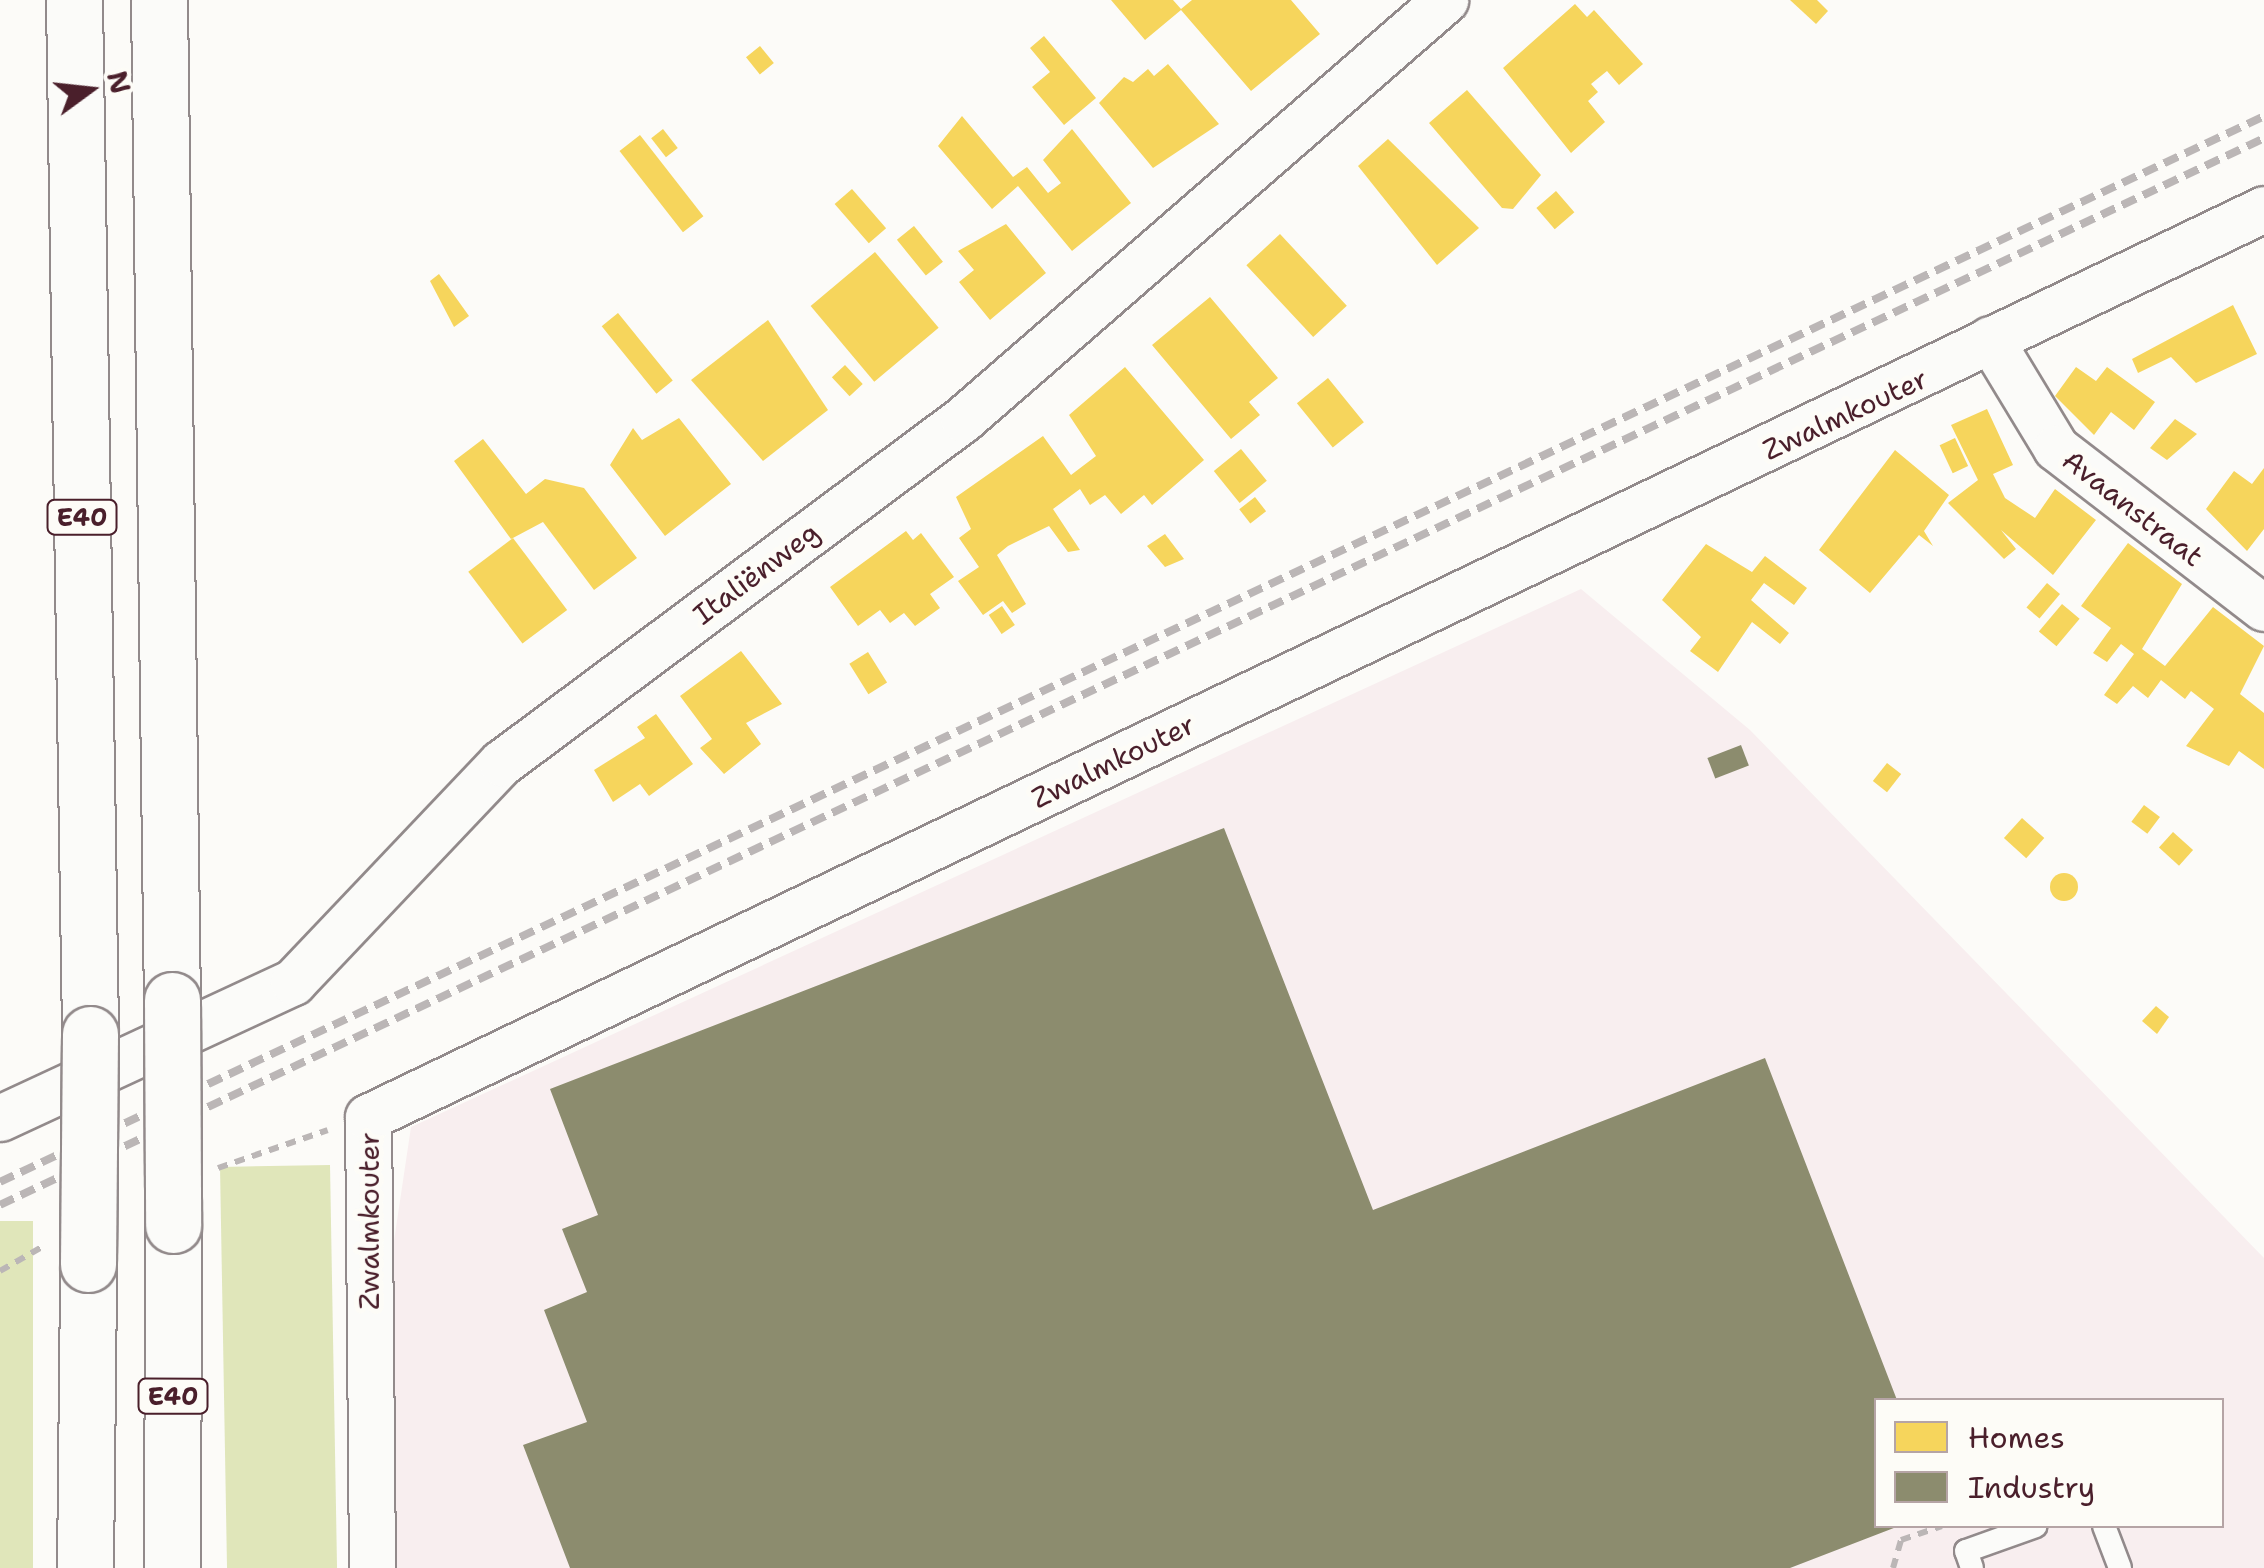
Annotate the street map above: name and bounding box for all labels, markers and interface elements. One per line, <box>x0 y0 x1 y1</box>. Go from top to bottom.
north arrow <box>40 40 140 140</box>
text: N <box>98 67 140 98</box>
street label: Zwalmkouter <box>1757 361 1933 467</box>
street label: Avaanstraat <box>2056 443 2210 573</box>
road number: E40 <box>44 497 120 537</box>
street label: Italiënweg <box>687 515 825 631</box>
street label: Zwalmkouter <box>1026 707 1200 815</box>
street label: Zwalmkouter <box>352 1132 386 1310</box>
road number: E40 <box>136 1376 210 1416</box>
legend <box>1874 1398 2224 1528</box>
text: Homes <box>1968 1417 2065 1458</box>
text: Industry <box>1968 1467 2095 1508</box>

